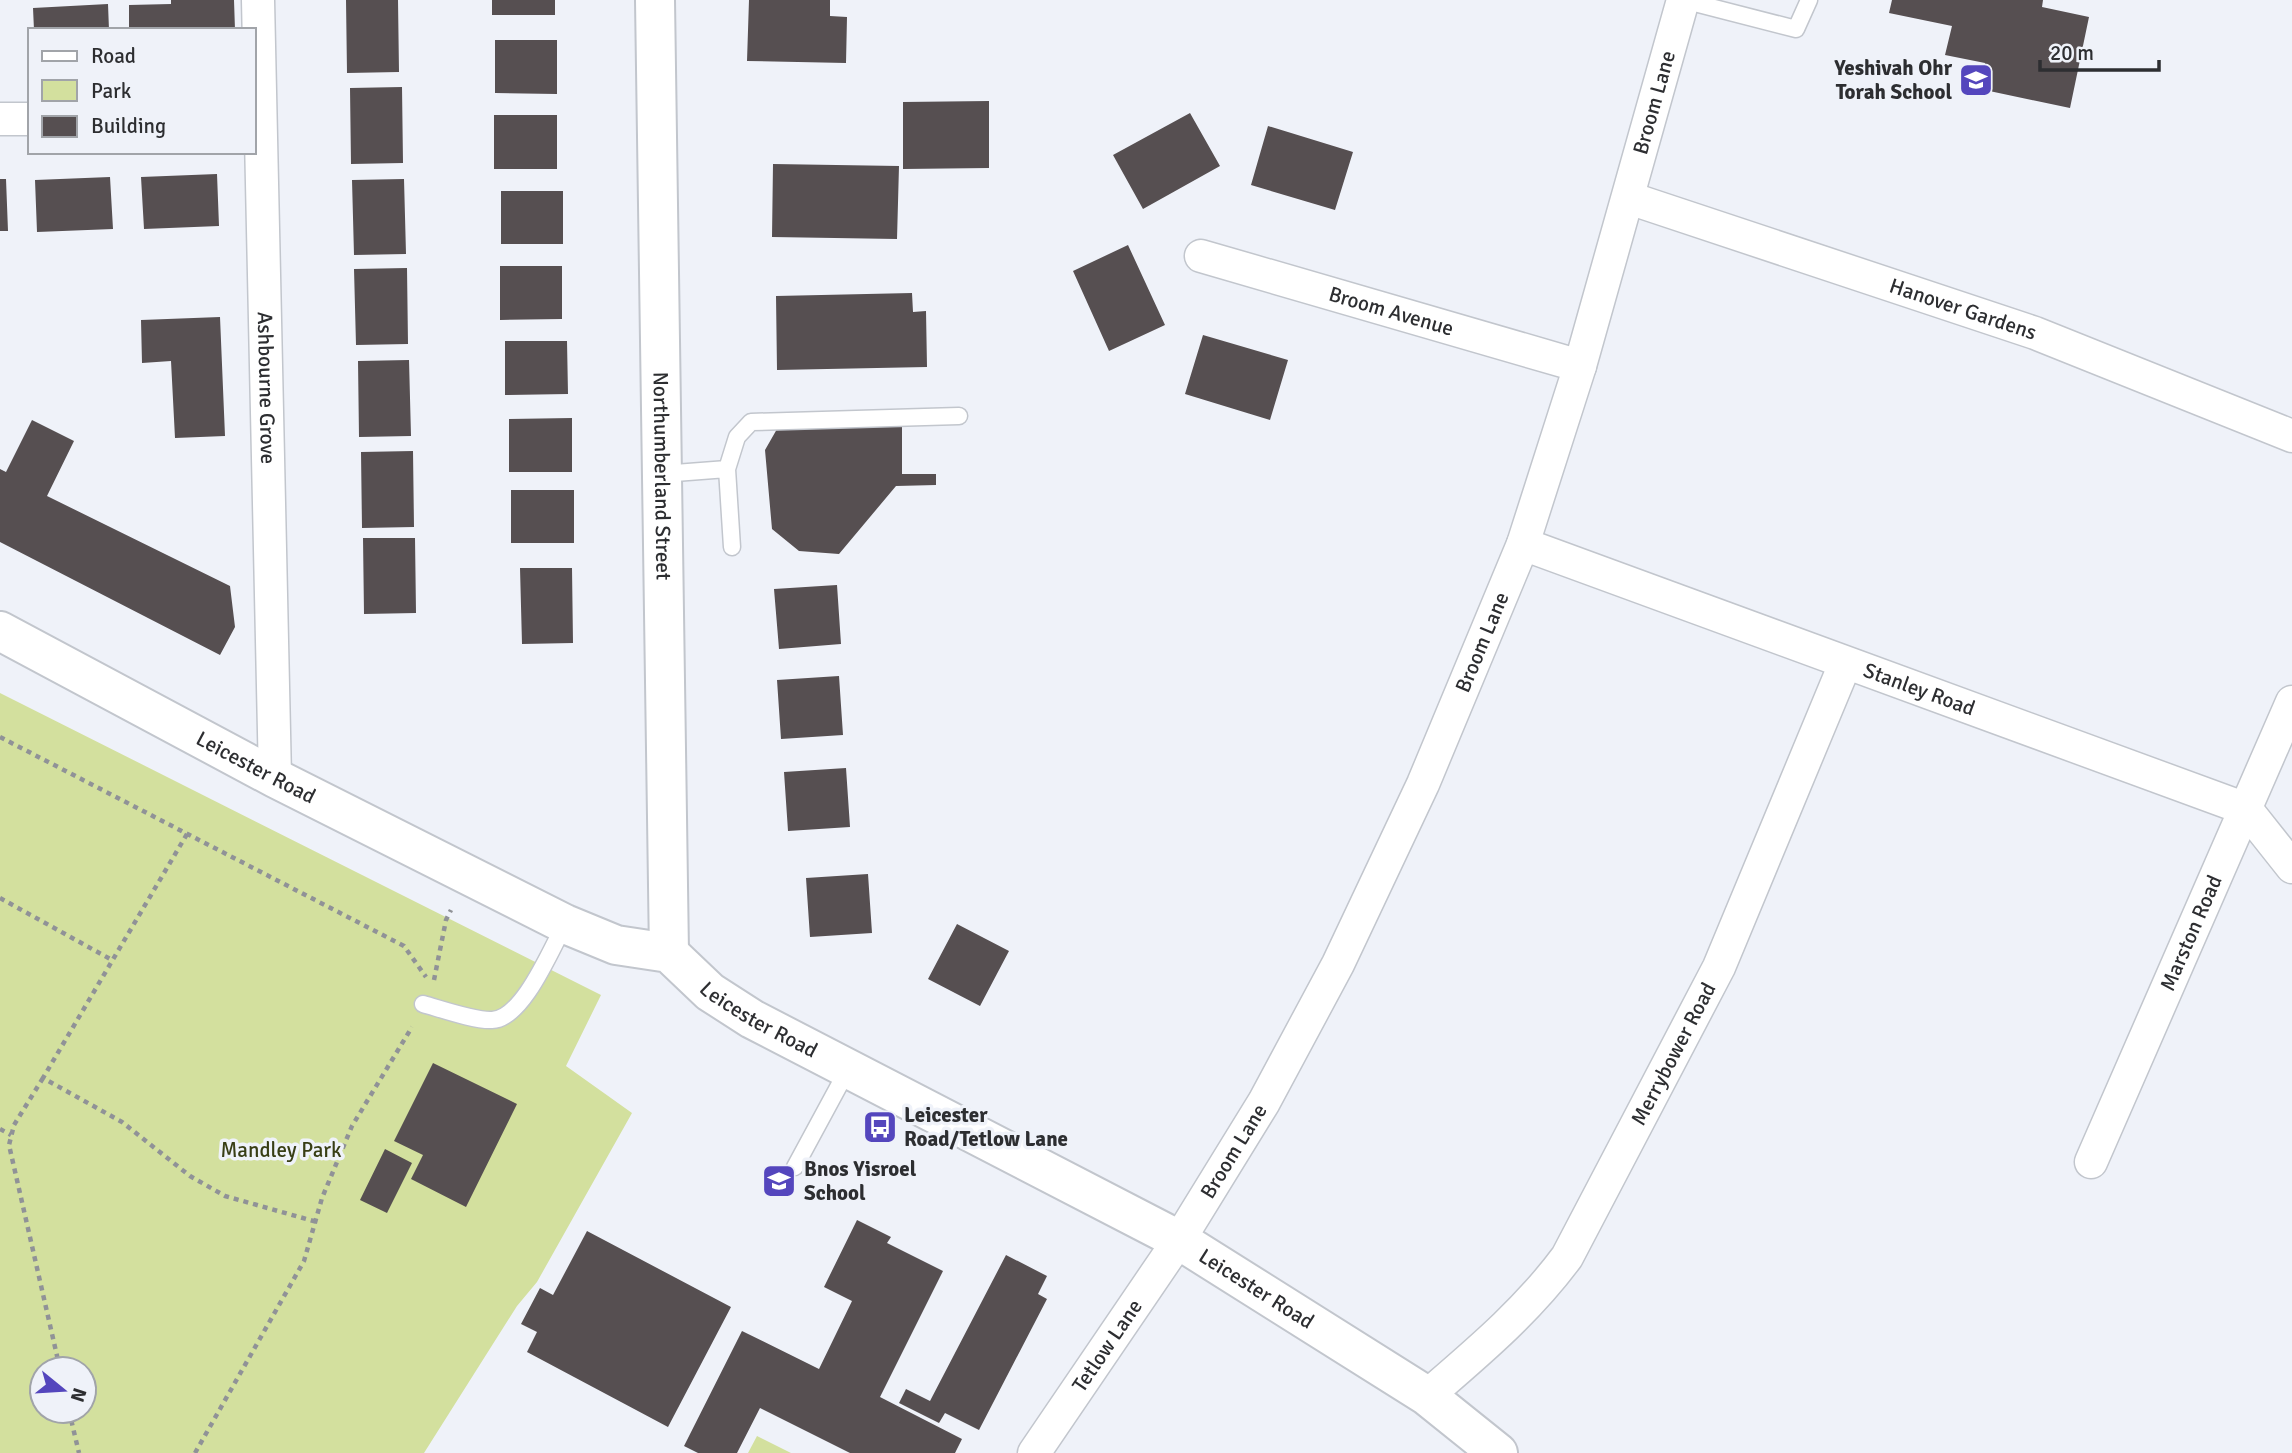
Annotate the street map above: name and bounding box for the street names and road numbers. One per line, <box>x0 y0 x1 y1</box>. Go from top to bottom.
street label: Broom Lane <box>1627 48 1681 157</box>
street label: Hanover Gardens <box>1886 273 2040 346</box>
street label: Broom Avenue <box>1326 281 1457 342</box>
street label: Ashbourne Grove <box>252 311 281 465</box>
street label: Northumberland Street <box>647 371 677 580</box>
street label: Broom Lane <box>1450 588 1515 696</box>
street label: Stanley Road <box>1860 657 1979 722</box>
street label: Leicester Road <box>192 725 320 809</box>
street label: Marston Road <box>2154 871 2228 995</box>
street label: Leicester Road <box>694 976 822 1064</box>
street label: Merrybower Road <box>1625 978 1722 1130</box>
street label: Broom Lane <box>1195 1099 1273 1203</box>
street label: Leicester Road <box>1194 1243 1319 1335</box>
street label: Tetlow Lane <box>1066 1294 1148 1397</box>

